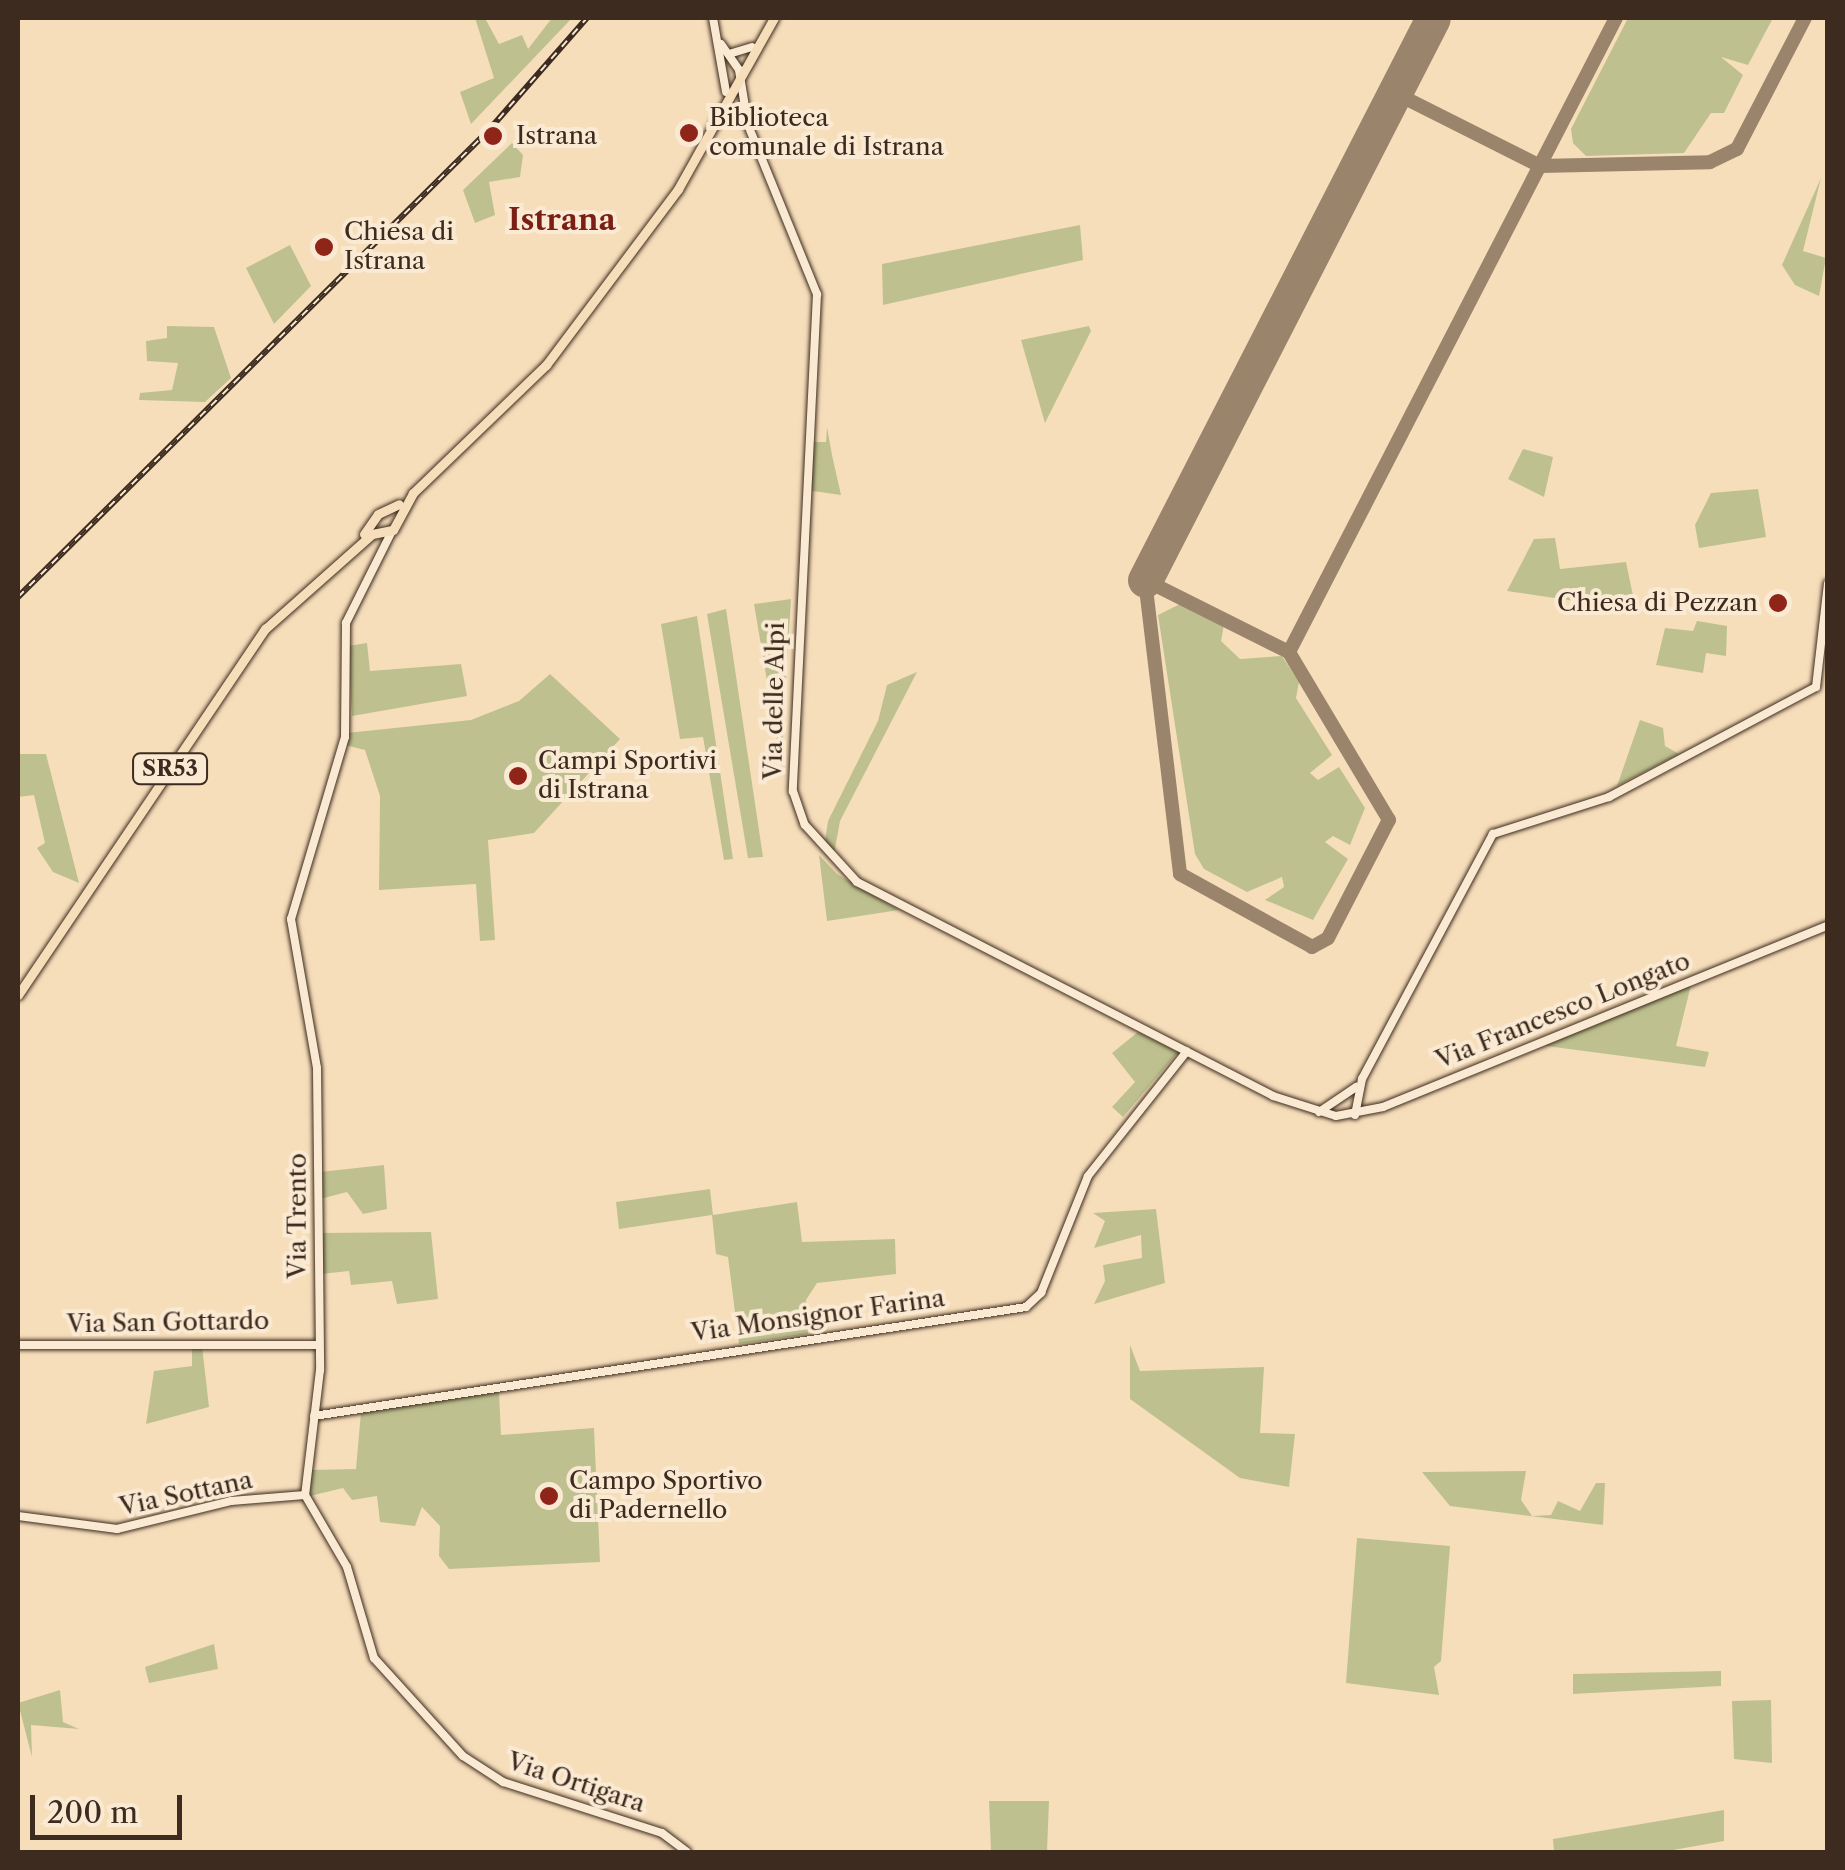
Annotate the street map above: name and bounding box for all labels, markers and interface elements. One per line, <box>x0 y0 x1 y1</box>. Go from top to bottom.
place label: Biblioteca comunale di Istrana <box>709 104 944 163</box>
place label: Istrana <box>516 121 597 151</box>
marker: Biblioteca comunale di Istrana <box>678 122 700 144</box>
marker: Istrana <box>480 123 506 149</box>
district label: Istrana <box>508 202 616 238</box>
place label: Chiesa di Istrana <box>344 218 454 277</box>
marker: Chiesa di Istrana <box>313 236 335 258</box>
place label: Chiesa di Pezzan <box>1557 588 1758 618</box>
marker: Chiesa di Pezzan <box>1767 592 1789 614</box>
street label: Via delle Alpi <box>759 621 791 781</box>
place label: Campi Sportivi di Istrana <box>538 747 717 806</box>
road number: SR53 <box>130 752 210 786</box>
marker: Campi Sportivi di Istrana <box>507 765 529 787</box>
street label: Via Francesco Longato <box>1431 946 1695 1076</box>
street label: Via Trento <box>283 1153 313 1279</box>
street label: Via Monsignor Farina <box>689 1283 947 1349</box>
street label: Via San Gottardo <box>66 1306 270 1340</box>
street label: Via Sottana <box>117 1465 255 1523</box>
place label: Campo Sportivo di Padernello <box>569 1467 763 1526</box>
marker: Campo Sportivo di Padernello <box>538 1485 560 1507</box>
street label: Via Ortigara <box>503 1747 649 1819</box>
scale bar <box>35 1775 188 1837</box>
text: 200 m <box>47 1794 138 1831</box>

